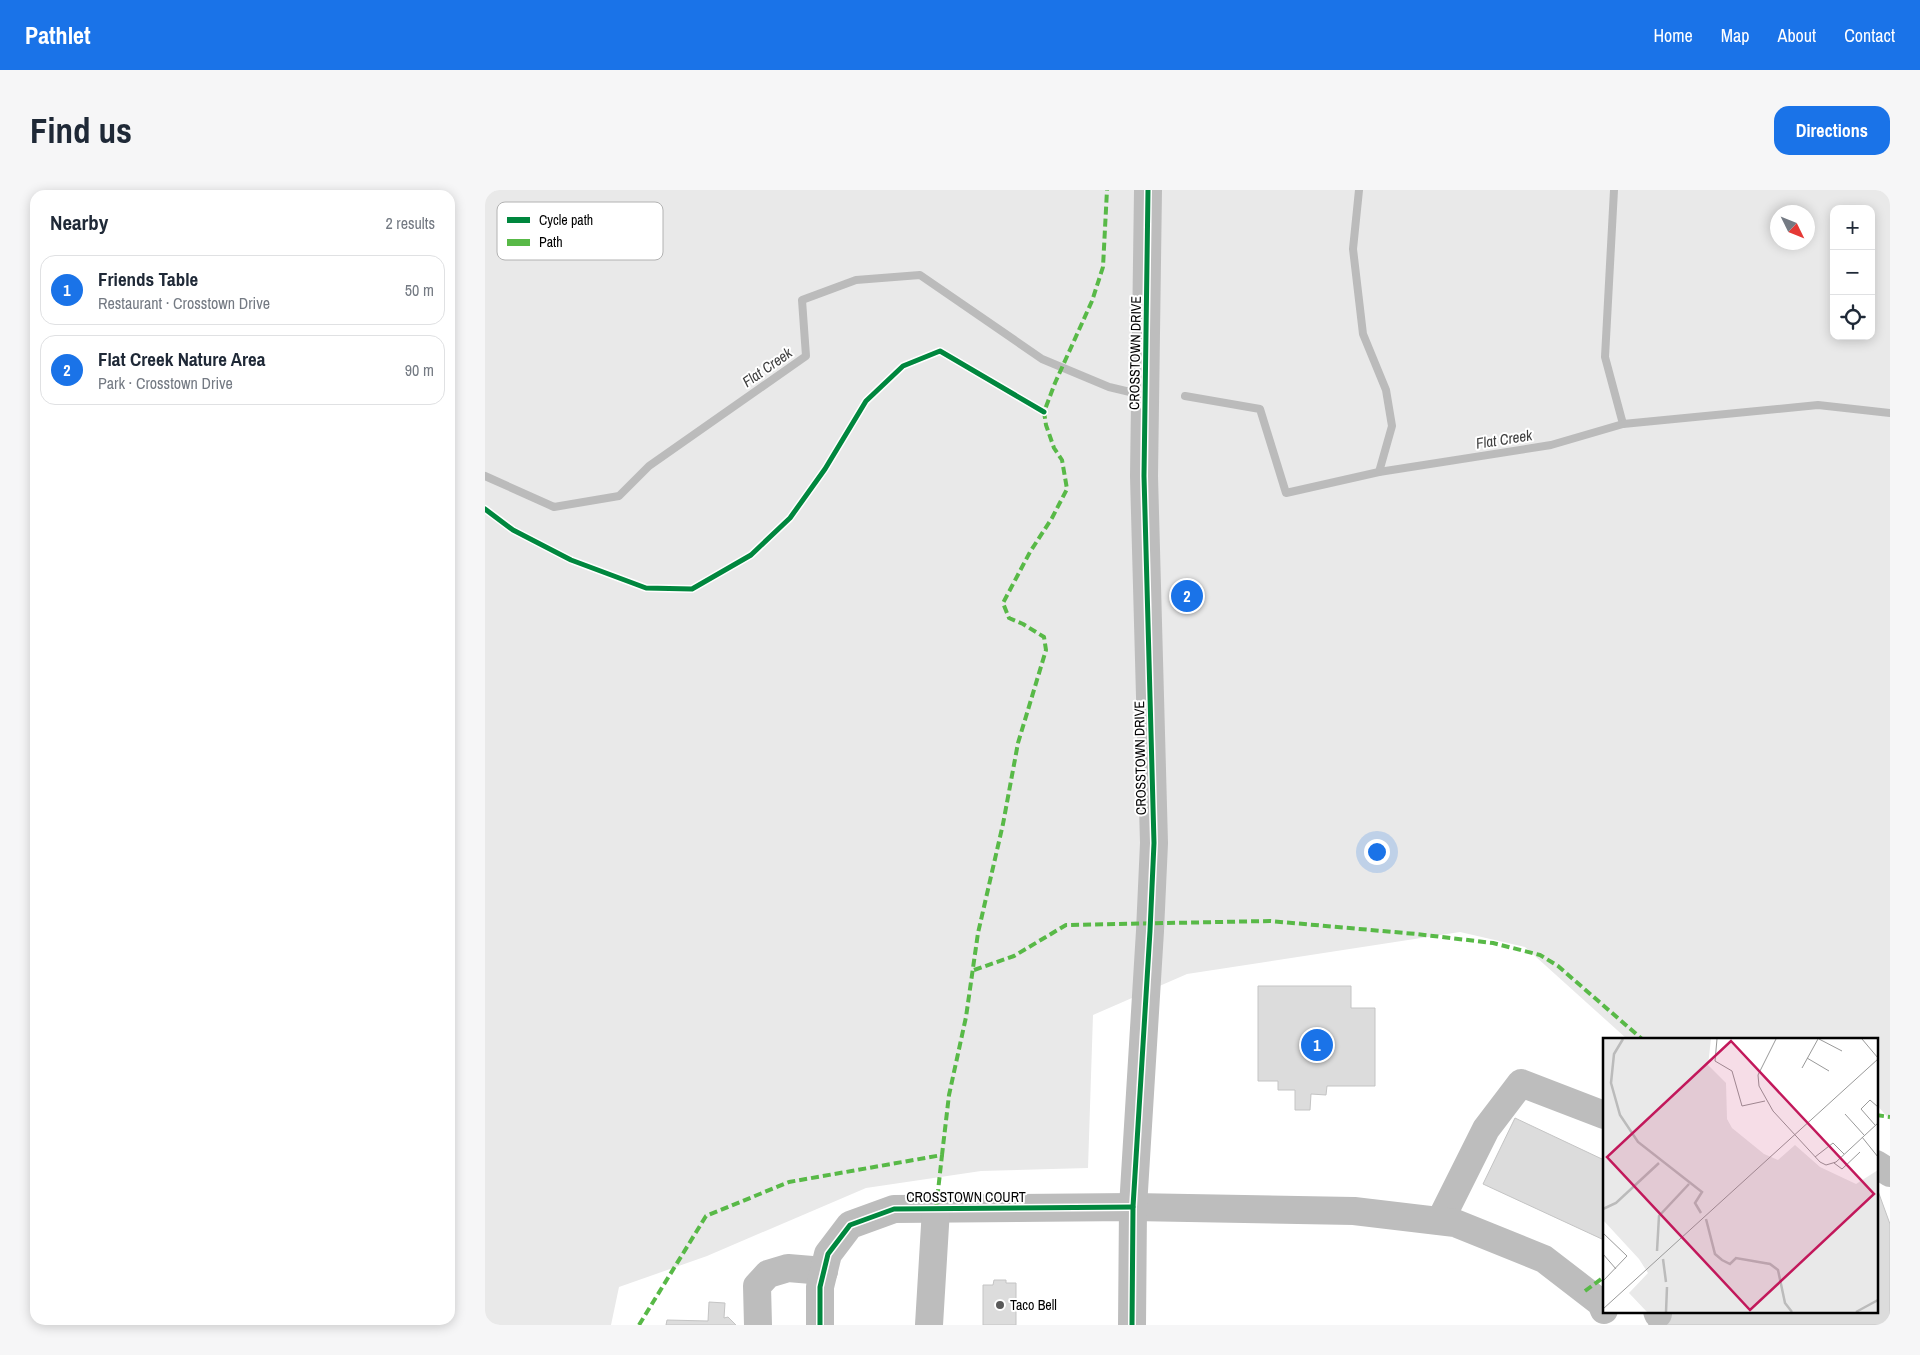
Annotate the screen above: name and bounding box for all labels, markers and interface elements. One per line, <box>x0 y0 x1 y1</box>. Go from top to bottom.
text: Pathlet <box>25 19 91 51</box>
text: Home <box>1653 23 1693 48</box>
text: Map <box>1721 23 1750 48</box>
text: About <box>1778 23 1816 48</box>
text: Contact <box>1844 23 1895 48</box>
button: Directions <box>1774 106 1890 155</box>
text: Find us <box>30 107 132 154</box>
legend <box>497 202 663 260</box>
north arrow <box>1770 205 1815 250</box>
map controls <box>1830 205 1875 340</box>
button: + <box>1830 205 1875 250</box>
text: Nearby <box>50 208 108 237</box>
text: Cycle path <box>539 211 593 229</box>
text: 2 results <box>385 212 435 234</box>
text: Path <box>539 233 563 251</box>
button: − <box>1830 250 1875 295</box>
text: Friends Table <box>98 266 198 292</box>
text: 1 <box>63 279 71 301</box>
text: 50 m <box>405 279 434 301</box>
text: Restaurant · Crosstown Drive <box>98 292 270 314</box>
button: locate <box>1830 295 1875 340</box>
street label: CROSSTOWN DRIVE <box>1125 296 1145 410</box>
water label: Flat Creek <box>738 342 797 392</box>
text: Flat Creek Nature Area <box>98 346 265 372</box>
text: 2 <box>63 359 71 381</box>
text: 90 m <box>405 359 434 381</box>
text: Park · Crosstown Drive <box>98 372 233 394</box>
water label: Flat Creek <box>1474 424 1534 454</box>
pin: 2 <box>1171 577 1203 615</box>
street label: CROSSTOWN DRIVE <box>1130 701 1150 815</box>
your location <box>1364 839 1390 865</box>
pin: 1 <box>1301 1026 1333 1064</box>
inset map <box>1603 1038 1877 1312</box>
street label: CROSSTOWN COURT <box>906 1188 1026 1206</box>
place label: Taco Bell <box>1010 1296 1057 1314</box>
marker: Taco Bell <box>994 1299 1006 1311</box>

